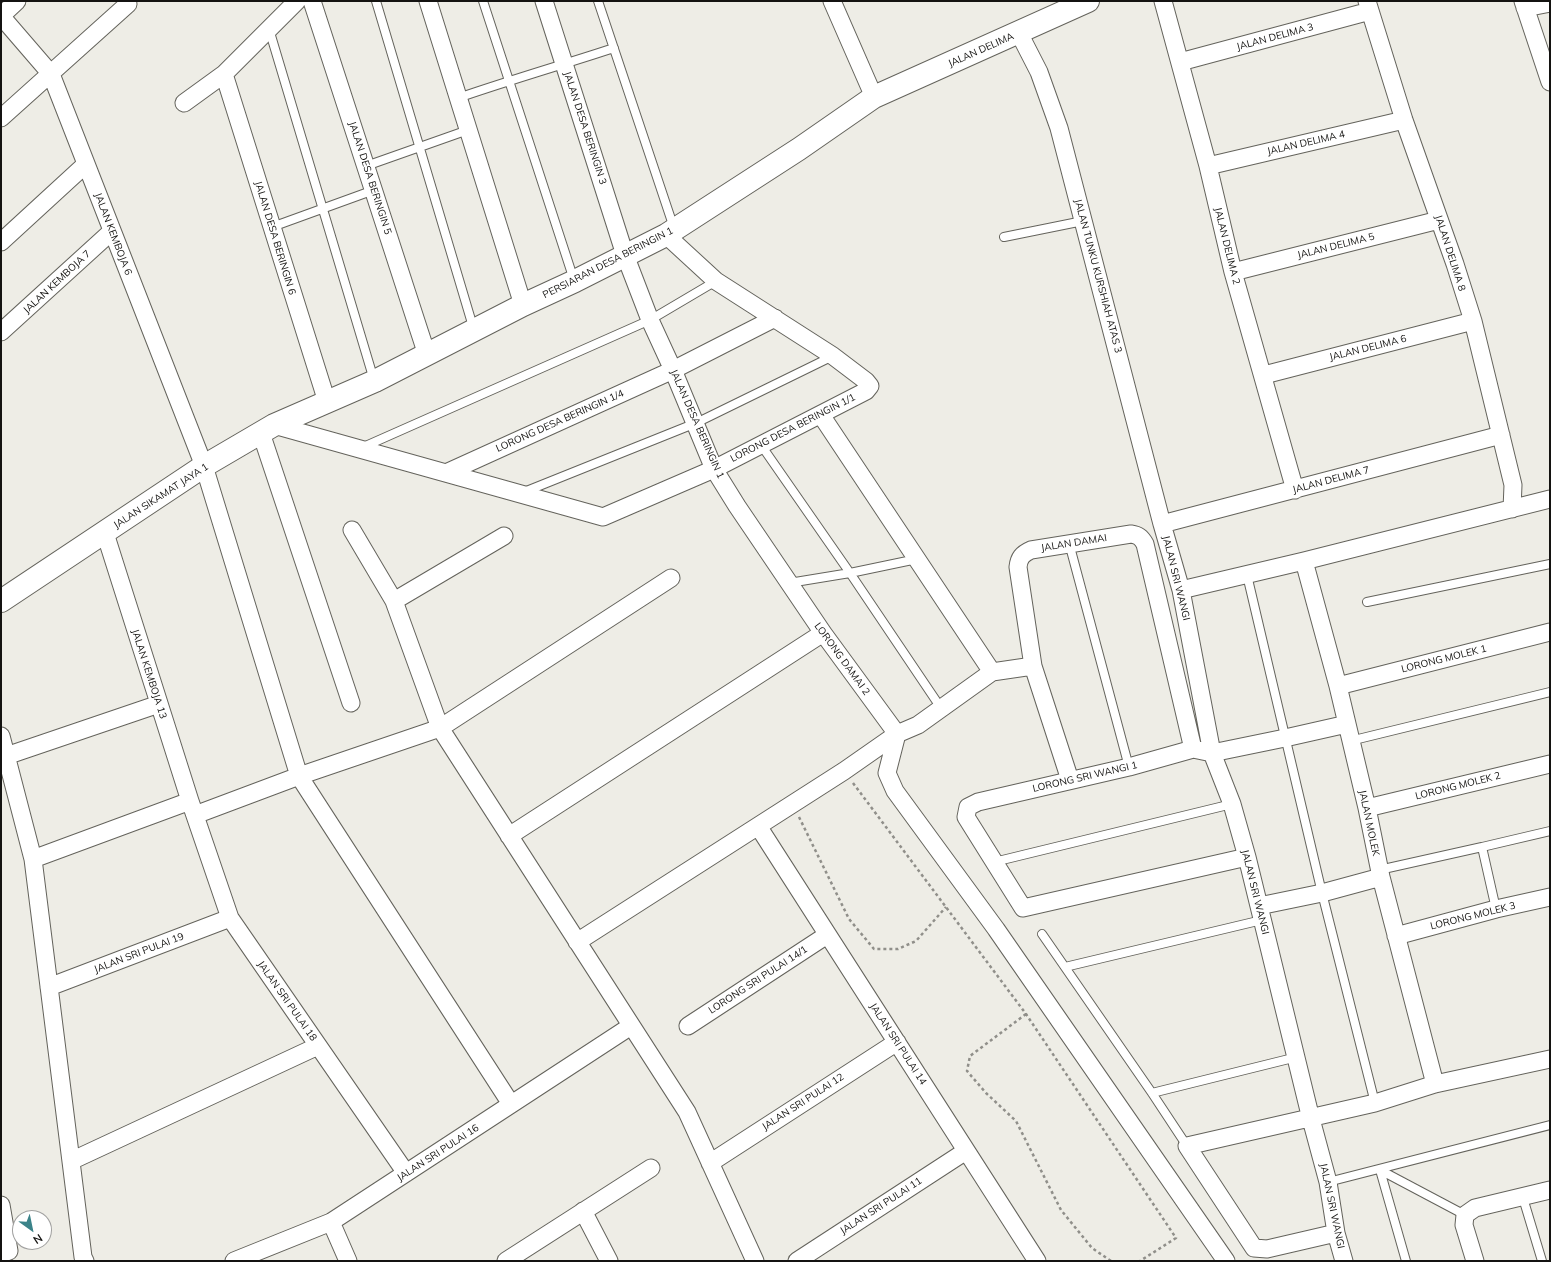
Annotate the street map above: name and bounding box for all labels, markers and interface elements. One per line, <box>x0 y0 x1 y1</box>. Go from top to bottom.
street label: JALAN DELIMA 3 <box>1235 21 1315 53</box>
street label: JALAN DELIMA <box>946 30 1016 70</box>
street label: JALAN DESA BERINGIN 3 <box>561 70 609 186</box>
street label: JALAN DESA BERINGIN 5 <box>346 120 394 236</box>
street label: JALAN DELIMA 4 <box>1266 128 1346 158</box>
street label: JALAN DESA BERINGIN 6 <box>252 180 298 296</box>
street label: JALAN KEMBOJA 6 <box>92 191 134 277</box>
street label: JALAN TUNKU KURSHIAH ATAS 3 <box>1072 198 1124 354</box>
street label: JALAN DELIMA 2 <box>1212 206 1242 286</box>
street label: JALAN DELIMA 8 <box>1432 213 1468 293</box>
street label: PERSIARAN DESA BERINGIN 1 <box>541 225 675 301</box>
street label: JALAN DELIMA 5 <box>1296 231 1376 261</box>
street label: JALAN KEMBOJA 7 <box>21 248 93 316</box>
street label: JALAN DELIMA 6 <box>1328 333 1408 363</box>
street label: JALAN DESA BERINGIN 1 <box>667 367 727 481</box>
street label: LORONG DESA BERINGIN 1/4 <box>494 387 626 455</box>
street label: LORONG DESA BERINGIN 1/1 <box>728 391 858 465</box>
street label: JALAN SIKAMAT JAYA 1 <box>111 461 211 531</box>
street label: JALAN DELIMA 7 <box>1291 464 1371 496</box>
street label: JALAN DAMAI <box>1040 532 1108 554</box>
street label: JALAN SRI WANGI <box>1160 534 1192 622</box>
street label: LORONG DAMAI 2 <box>812 620 872 698</box>
street label: JALAN KEMBOJA 13 <box>129 628 169 720</box>
street label: LORONG MOLEK 1 <box>1400 643 1488 675</box>
street label: LORONG SRI WANGI 1 <box>1032 759 1138 795</box>
street label: LORONG MOLEK 2 <box>1414 770 1502 802</box>
street label: JALAN MOLEK <box>1356 789 1382 857</box>
street label: JALAN SRI WANGI <box>1239 848 1271 936</box>
street label: LORONG MOLEK 3 <box>1429 900 1517 932</box>
street label: JALAN SRI PULAI 19 <box>92 930 186 976</box>
street label: LORONG SRI PULAI 14/1 <box>706 943 810 1017</box>
street label: JALAN SRI PULAI 18 <box>255 959 319 1043</box>
street label: JALAN SRI PULAI 14 <box>867 1001 929 1087</box>
street label: JALAN SRI PULAI 12 <box>760 1071 846 1133</box>
street label: JALAN SRI PULAI 16 <box>395 1122 481 1184</box>
street label: JALAN SRI WANGI <box>1317 1162 1347 1250</box>
street label: JALAN SRI PULAI 11 <box>838 1175 924 1237</box>
north arrow <box>12 1210 52 1250</box>
text: N <box>31 1231 45 1247</box>

